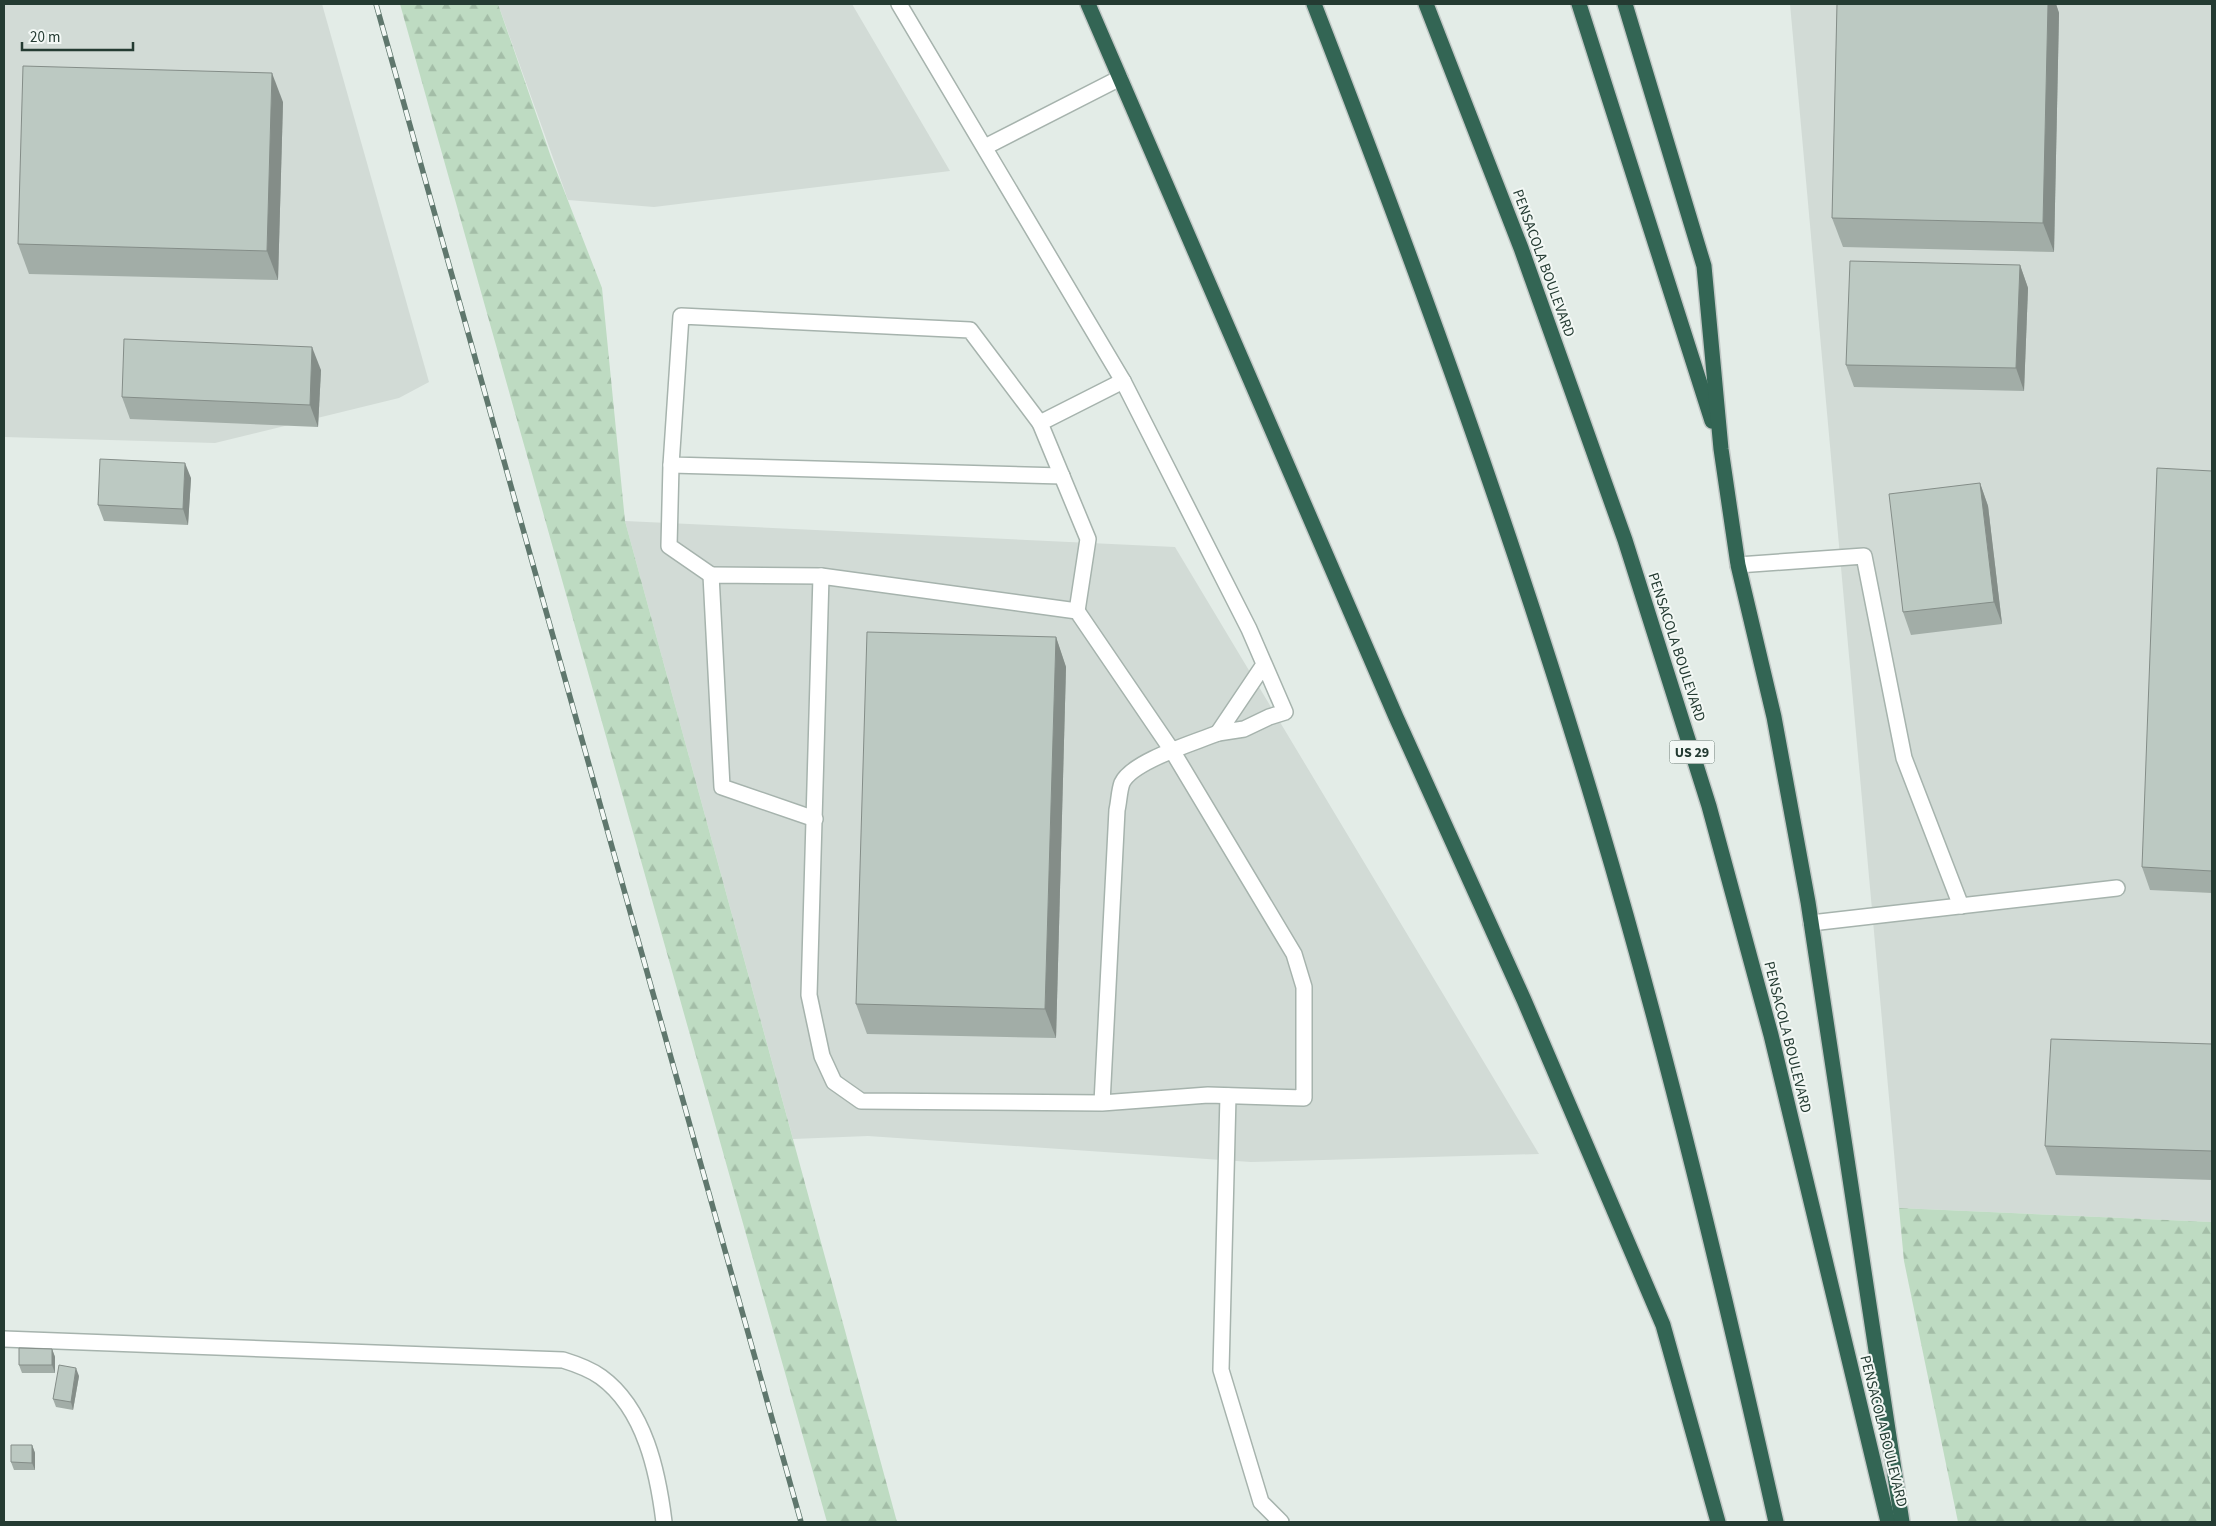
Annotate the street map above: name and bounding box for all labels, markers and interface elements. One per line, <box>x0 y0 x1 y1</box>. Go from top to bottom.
scale bar <box>22 20 134 52</box>
text: 20 m <box>30 27 60 48</box>
street label: PENSACOLA BOULEVARD <box>1507 186 1580 340</box>
street label: PENSACOLA BOULEVARD <box>1642 570 1711 724</box>
road number: US 29 <box>1670 740 1714 764</box>
street label: PENSACOLA BOULEVARD <box>1758 959 1817 1115</box>
street label: PENSACOLA BOULEVARD <box>1854 1353 1913 1509</box>

